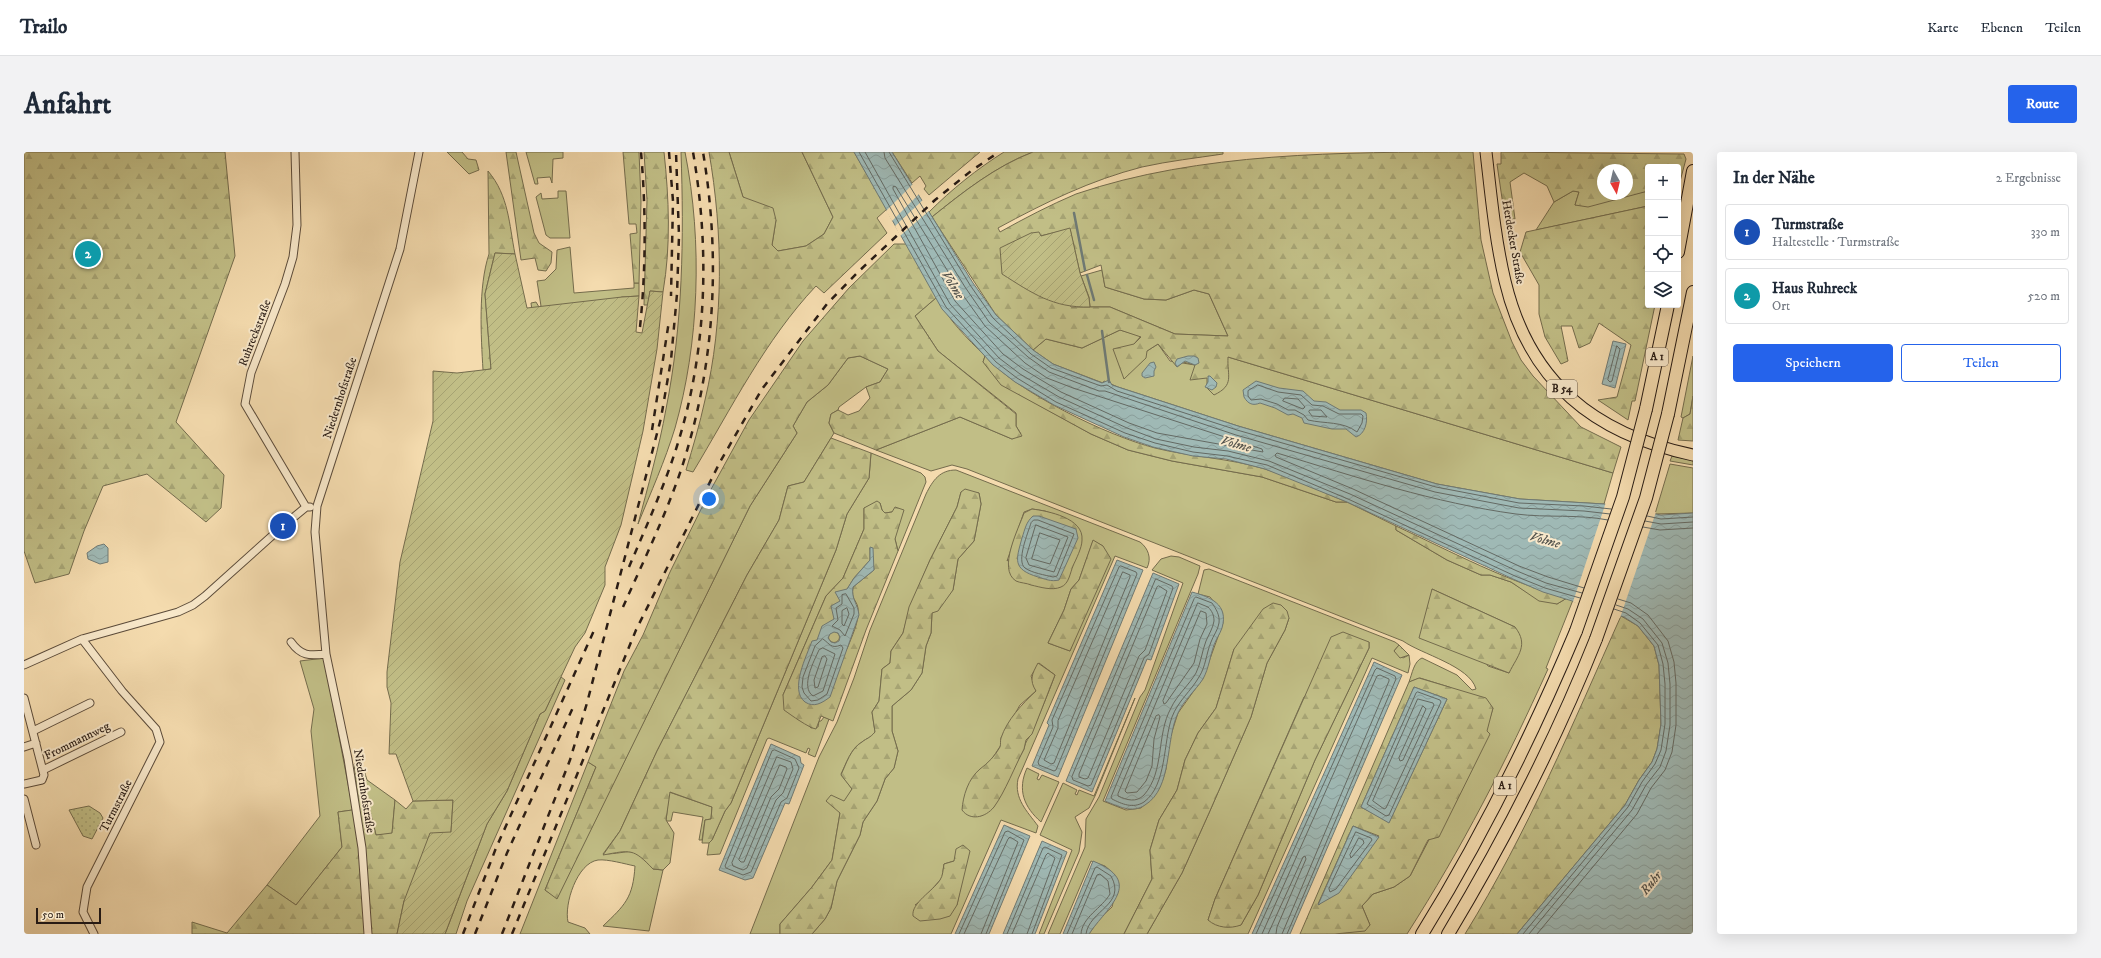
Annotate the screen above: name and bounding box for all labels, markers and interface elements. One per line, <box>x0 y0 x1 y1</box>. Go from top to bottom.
text: Trailo <box>20 16 67 39</box>
text: Karte <box>1927 19 1958 37</box>
text: Ebenen <box>1980 19 2023 37</box>
text: Teilen <box>2045 19 2081 37</box>
button: Route <box>2008 85 2077 123</box>
text: Anfahrt <box>24 87 111 122</box>
north arrow <box>1597 164 1633 200</box>
map controls <box>1645 164 1681 308</box>
button: + <box>1645 164 1681 200</box>
text: In der Nähe <box>1733 167 1815 189</box>
text: 2 Ergebnisse <box>1996 170 2061 186</box>
street label: Herdecker Straße <box>1498 199 1528 285</box>
button: − <box>1645 200 1681 236</box>
text: Turmstraße <box>1772 215 1843 234</box>
text: 1 <box>1745 224 1749 240</box>
text: 330 m <box>2031 224 2060 240</box>
text: Haltestelle · Turmstraße <box>1772 234 1899 250</box>
button: locate <box>1645 236 1681 272</box>
pin: 2 <box>75 239 101 269</box>
water label: Volme <box>938 268 968 303</box>
button: layers <box>1645 272 1681 308</box>
text: Haus Ruhreck <box>1772 279 1857 298</box>
text: 2 <box>1744 288 1750 304</box>
text: 520 m <box>2028 288 2060 304</box>
street label: Ruhreckstraße <box>235 297 275 368</box>
text: Ort <box>1772 298 1790 314</box>
button: Speichern <box>1733 344 1893 382</box>
button: Teilen <box>1901 344 2061 382</box>
road number: A 1 <box>1646 348 1668 366</box>
street label: Niedernhofstraße <box>320 355 360 441</box>
road number: B 54 <box>1547 380 1577 398</box>
water label: Volme <box>1219 432 1253 456</box>
your location <box>699 489 719 509</box>
pin: 1 <box>270 511 296 541</box>
water label: Volme <box>1528 528 1562 552</box>
street label: Frommannweg <box>42 719 112 763</box>
street label: Niedernhofstraße <box>350 748 378 834</box>
street label: Turmstraße <box>96 777 136 835</box>
road number: A 1 <box>1494 777 1516 795</box>
water label: Ruhr <box>1636 867 1666 899</box>
scale bar <box>36 906 101 925</box>
text: 50 m <box>42 908 64 922</box>

